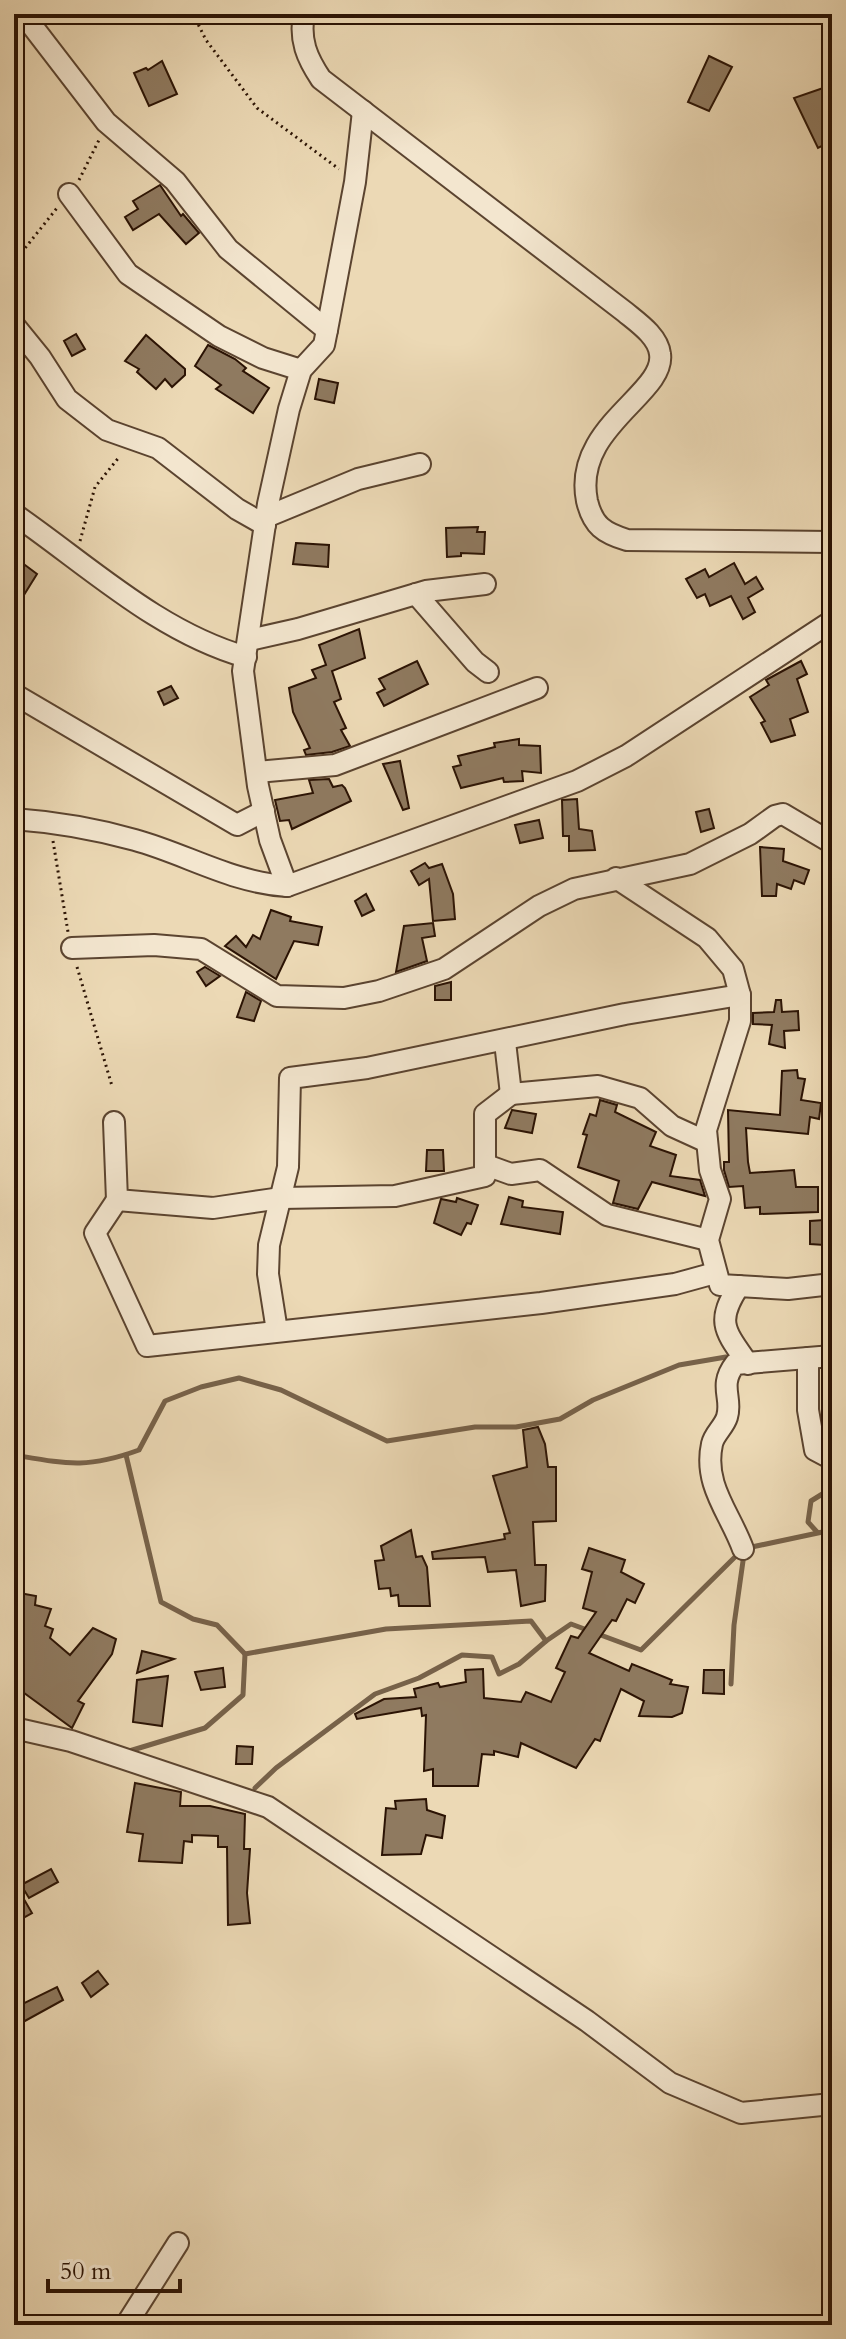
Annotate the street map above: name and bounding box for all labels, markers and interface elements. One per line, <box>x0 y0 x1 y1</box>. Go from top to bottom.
scale bar <box>48 2243 180 2293</box>
text: 50 m <box>60 2255 112 2288</box>

